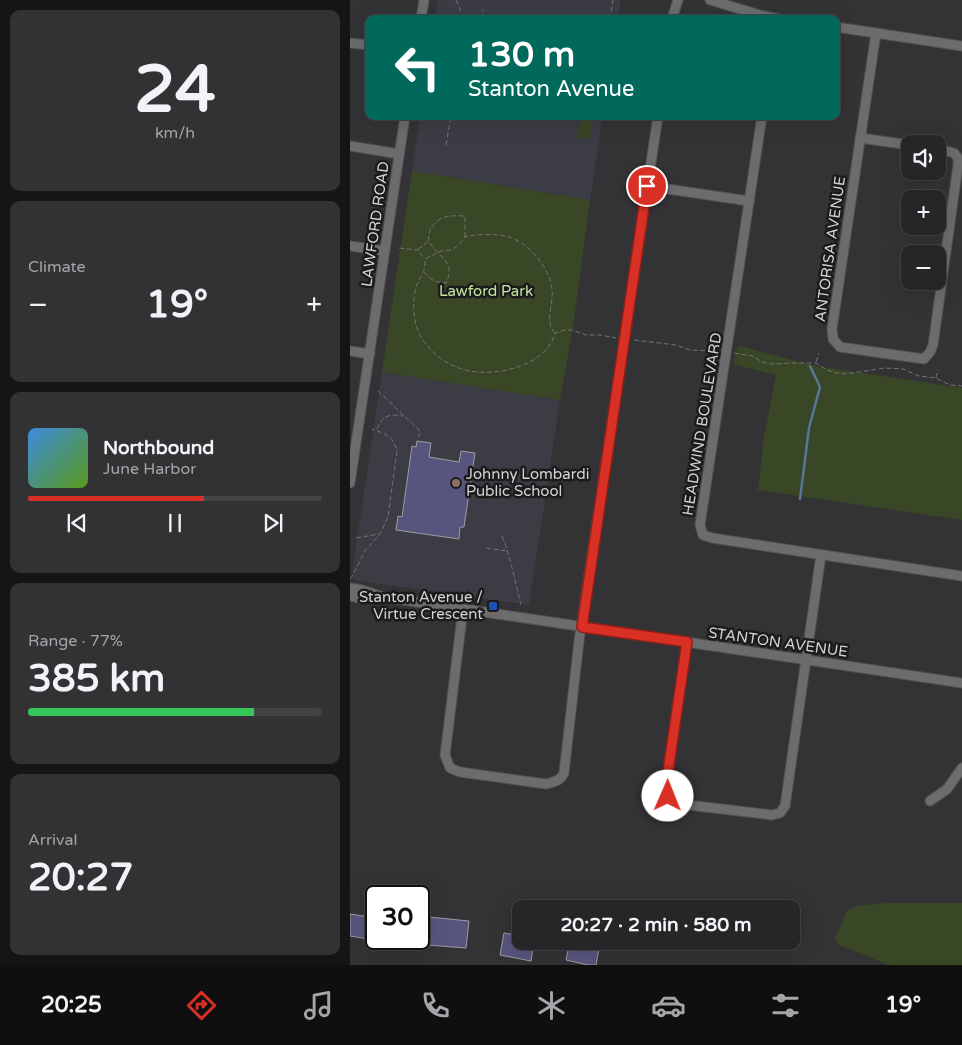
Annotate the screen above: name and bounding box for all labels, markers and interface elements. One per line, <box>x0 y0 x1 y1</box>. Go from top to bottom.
text: 130 m <box>468 34 575 76</box>
icon: left <box>385 35 450 100</box>
text: 24 <box>134 51 216 130</box>
text: Stanton Avenue <box>468 76 634 102</box>
text: km/h <box>155 123 195 143</box>
map controls <box>901 135 946 290</box>
button: sound <box>901 135 946 180</box>
street label: LAWFORD ROAD <box>357 160 393 288</box>
pin <box>626 165 668 207</box>
icon: arrive <box>633 172 661 200</box>
street label: ANTORISA AVENUE <box>811 175 849 323</box>
button: + <box>901 190 946 235</box>
button: − <box>901 245 946 290</box>
text: Climate <box>28 257 86 277</box>
text: 19° <box>146 282 208 328</box>
park label: Lawford Park <box>439 282 533 300</box>
text: − <box>28 288 48 322</box>
text: + <box>306 288 322 322</box>
street label: HEADWIND BOULEVARD <box>679 331 725 517</box>
text: Northbound <box>103 437 214 459</box>
text: June Harbor <box>103 459 196 479</box>
place label: Johnny Lombardi Public School <box>466 465 589 500</box>
marker: Johnny Lombardi Public School <box>450 477 462 489</box>
icon: previous <box>63 509 91 537</box>
icon: pause <box>161 509 189 537</box>
icon: next <box>259 509 287 537</box>
place label: Stanton Avenue / Virtue Crescent <box>359 588 483 623</box>
marker: Stanton Avenue / Virtue Crescent <box>487 600 499 612</box>
street label: STANTON AVENUE <box>707 623 849 661</box>
text: Range · 77% <box>28 631 123 651</box>
text: 385 km <box>28 656 165 702</box>
position arrow <box>641 769 693 821</box>
text: Arrival <box>28 830 77 850</box>
text: 20:27 <box>28 855 133 901</box>
speed limit sign: 30 <box>365 885 430 950</box>
text: 20:27 · 2 min · 580 m <box>560 914 752 936</box>
icon: directions <box>184 988 219 1023</box>
icon: music <box>301 988 336 1023</box>
icon: phone <box>418 988 453 1023</box>
icon: climate <box>534 988 569 1023</box>
icon: car <box>651 988 686 1023</box>
icon: filters <box>768 988 803 1023</box>
text: 20:25 <box>41 992 102 1018</box>
text: 19° <box>885 992 921 1018</box>

